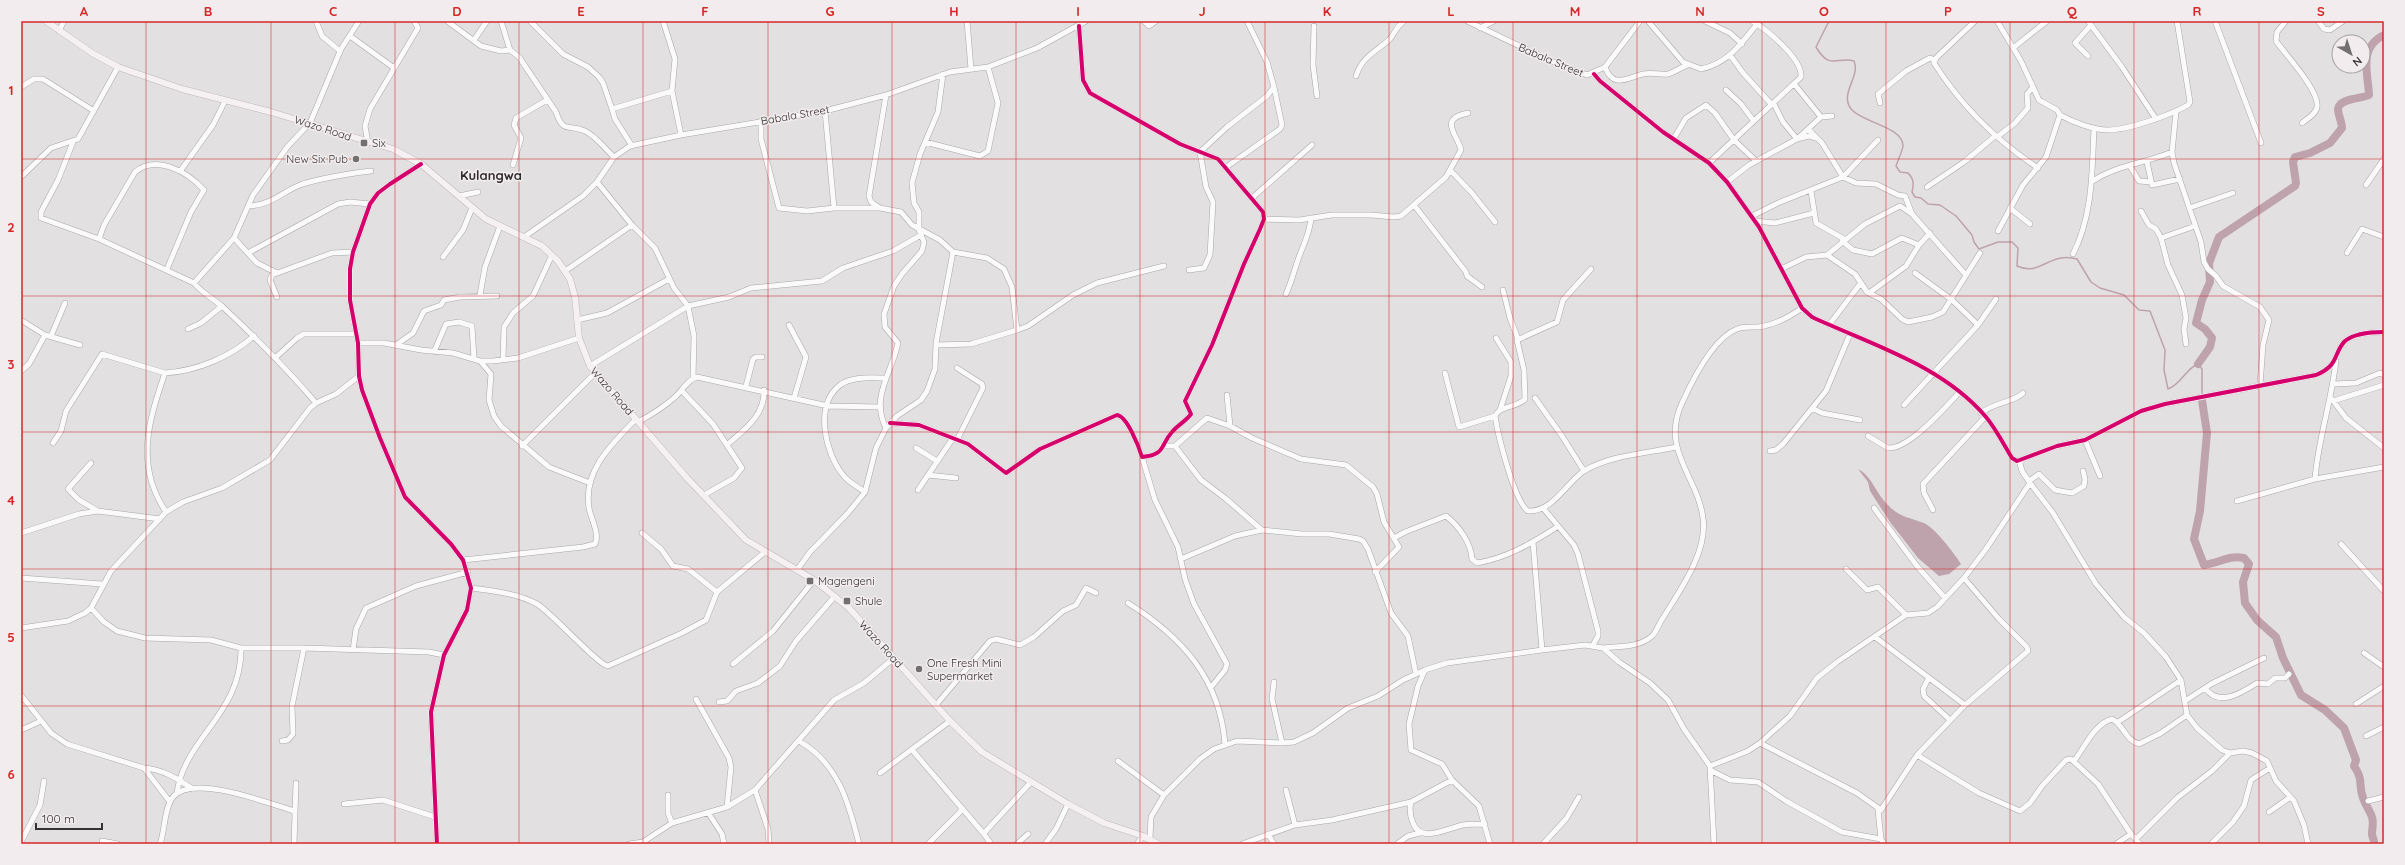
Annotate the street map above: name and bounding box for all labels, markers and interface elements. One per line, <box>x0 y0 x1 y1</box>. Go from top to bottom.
text: A <box>80 3 89 19</box>
text: B <box>204 3 212 19</box>
text: C <box>329 3 337 19</box>
text: D <box>452 3 462 19</box>
text: E <box>577 3 585 19</box>
text: F <box>701 3 709 19</box>
text: G <box>825 3 835 19</box>
text: H <box>949 3 959 19</box>
text: I <box>1076 3 1080 19</box>
text: J <box>1198 3 1206 19</box>
text: K <box>1323 3 1332 19</box>
text: L <box>1447 3 1455 19</box>
text: M <box>1570 3 1580 19</box>
text: N <box>1695 3 1705 19</box>
text: O <box>1819 3 1829 19</box>
text: P <box>1944 3 1952 19</box>
text: Q <box>2067 3 2078 19</box>
text: R <box>2193 3 2202 19</box>
text: S <box>2317 3 2325 19</box>
north arrow <box>2331 34 2371 74</box>
street label: Babala Street <box>1516 40 1586 80</box>
text: N <box>2350 54 2365 70</box>
text: 1 <box>8 82 14 98</box>
street label: Babala Street <box>760 102 831 128</box>
street label: Wazo Road <box>293 112 353 144</box>
place label: Six <box>372 136 386 150</box>
marker: Six <box>359 138 369 148</box>
place label: New Six Pub <box>286 152 348 166</box>
marker: New Six Pub <box>351 154 361 164</box>
district label: Kulangwa <box>460 167 522 183</box>
text: 2 <box>7 219 15 235</box>
text: 3 <box>8 356 15 372</box>
street label: Wazo Road <box>587 364 637 418</box>
text: 4 <box>7 492 15 508</box>
place label: Magengeni <box>818 574 875 588</box>
marker: Magengeni <box>805 576 815 586</box>
place label: Shule <box>855 594 882 608</box>
marker: Shule <box>842 596 852 606</box>
street label: Wazo Road <box>856 617 906 671</box>
text: 5 <box>7 629 15 645</box>
place label: One Fresh Mini Supermarket <box>927 656 1002 683</box>
marker: One Fresh Mini Supermarket <box>914 664 924 674</box>
text: 6 <box>7 766 15 782</box>
scale bar <box>36 805 102 831</box>
text: 100 m <box>42 811 75 826</box>

